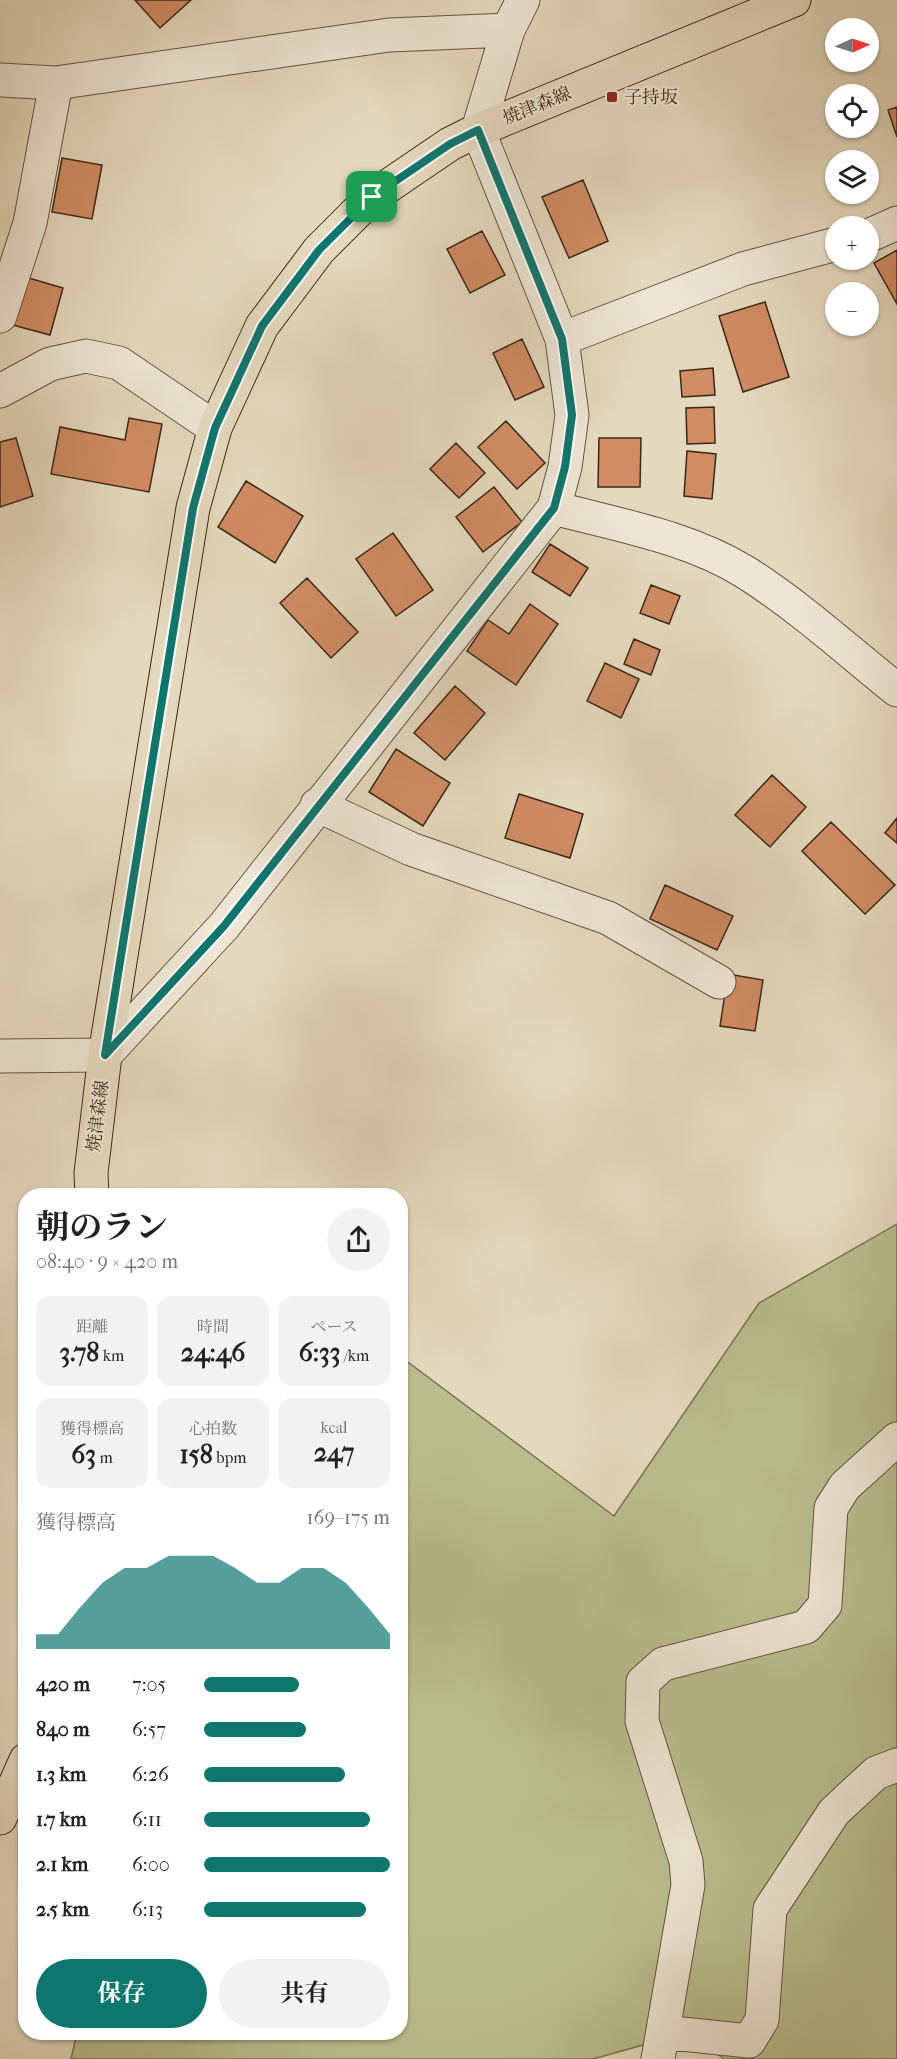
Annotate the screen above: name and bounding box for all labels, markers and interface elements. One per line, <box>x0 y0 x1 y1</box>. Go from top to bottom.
north arrow <box>825 18 879 72</box>
map controls <box>825 18 879 336</box>
street label: 焼津森線 <box>500 83 574 129</box>
button: locate <box>825 84 879 138</box>
place label: 子持坂 <box>624 87 678 108</box>
marker: 子持坂 <box>605 90 619 104</box>
button: layers <box>825 150 879 204</box>
pin <box>346 171 397 222</box>
icon: arrive <box>355 180 388 213</box>
button: + <box>825 216 879 270</box>
button: − <box>825 282 879 336</box>
street label: 焼津森線 <box>83 1079 113 1153</box>
text: 朝のラン <box>36 1208 168 1247</box>
button: share <box>327 1208 390 1271</box>
text: 08:40 · 9 × 420 m <box>36 1250 178 1273</box>
text: 距離 <box>76 1317 108 1336</box>
text: 時間 <box>197 1317 229 1336</box>
text: ペース <box>310 1317 358 1336</box>
text: 3.78 <box>60 1337 99 1368</box>
text: 24:46 <box>181 1337 245 1368</box>
text: 6:33 <box>299 1337 340 1368</box>
text: km <box>99 1346 124 1365</box>
text: /km <box>340 1346 369 1365</box>
text: kcal <box>321 1418 347 1437</box>
text: 獲得標高 <box>60 1419 124 1438</box>
text: 心拍数 <box>189 1419 237 1438</box>
text: 247 <box>314 1437 354 1468</box>
text: 63 <box>71 1439 96 1470</box>
text: 158 <box>179 1439 213 1470</box>
text: m <box>96 1448 113 1467</box>
text: bpm <box>213 1448 247 1467</box>
text: 169–175 m <box>307 1506 390 1529</box>
text: 獲得標高 <box>36 1511 116 1534</box>
text: 420 m <box>36 1673 90 1696</box>
text: 7:05 <box>132 1673 166 1696</box>
text: 840 m <box>36 1718 90 1741</box>
text: 6:57 <box>132 1718 166 1741</box>
text: 1.3 km <box>36 1763 86 1786</box>
text: 6:26 <box>132 1763 169 1786</box>
text: 1.7 km <box>36 1808 87 1831</box>
text: 6:11 <box>132 1808 162 1831</box>
text: 2.1 km <box>36 1853 89 1876</box>
text: 6:00 <box>132 1853 170 1876</box>
text: 2.5 km <box>36 1898 89 1921</box>
text: 6:13 <box>132 1898 163 1921</box>
button: 保存 <box>36 1959 207 2028</box>
button: 共有 <box>219 1959 390 2028</box>

